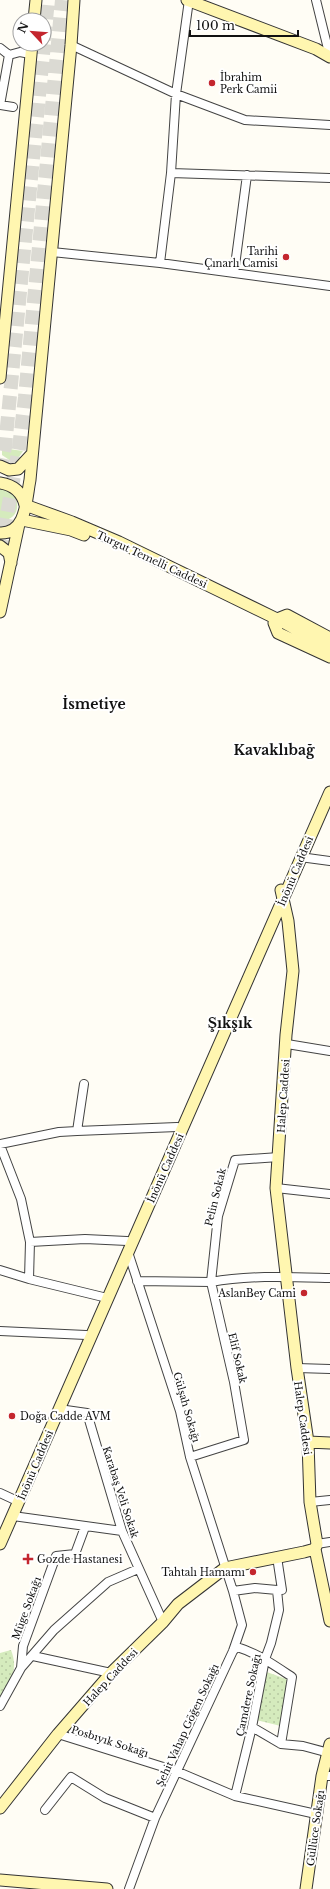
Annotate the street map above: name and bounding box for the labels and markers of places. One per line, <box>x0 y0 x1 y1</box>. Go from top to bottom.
place label: İbrahim Perk Camii <box>220 70 278 96</box>
marker: İbrahim Perk Camii <box>207 78 217 88</box>
place label: Tarihi Çınarlı Camisi <box>204 245 279 270</box>
marker: Tarihi Çınarlı Camisi <box>281 252 291 262</box>
place label: AslanBey Cami <box>217 1287 297 1300</box>
marker: AslanBey Cami <box>299 1288 309 1298</box>
place label: Doğa Cadde AVM <box>20 1410 111 1423</box>
marker: Doğa Cadde AVM <box>7 1411 17 1421</box>
marker: Gozde Hastanesi <box>22 1553 34 1565</box>
place label: Gozde Hastanesi <box>37 1553 123 1566</box>
place label: Tahtalı Hamamı <box>162 1566 246 1579</box>
marker: Tahtalı Hamamı <box>248 1567 258 1577</box>

